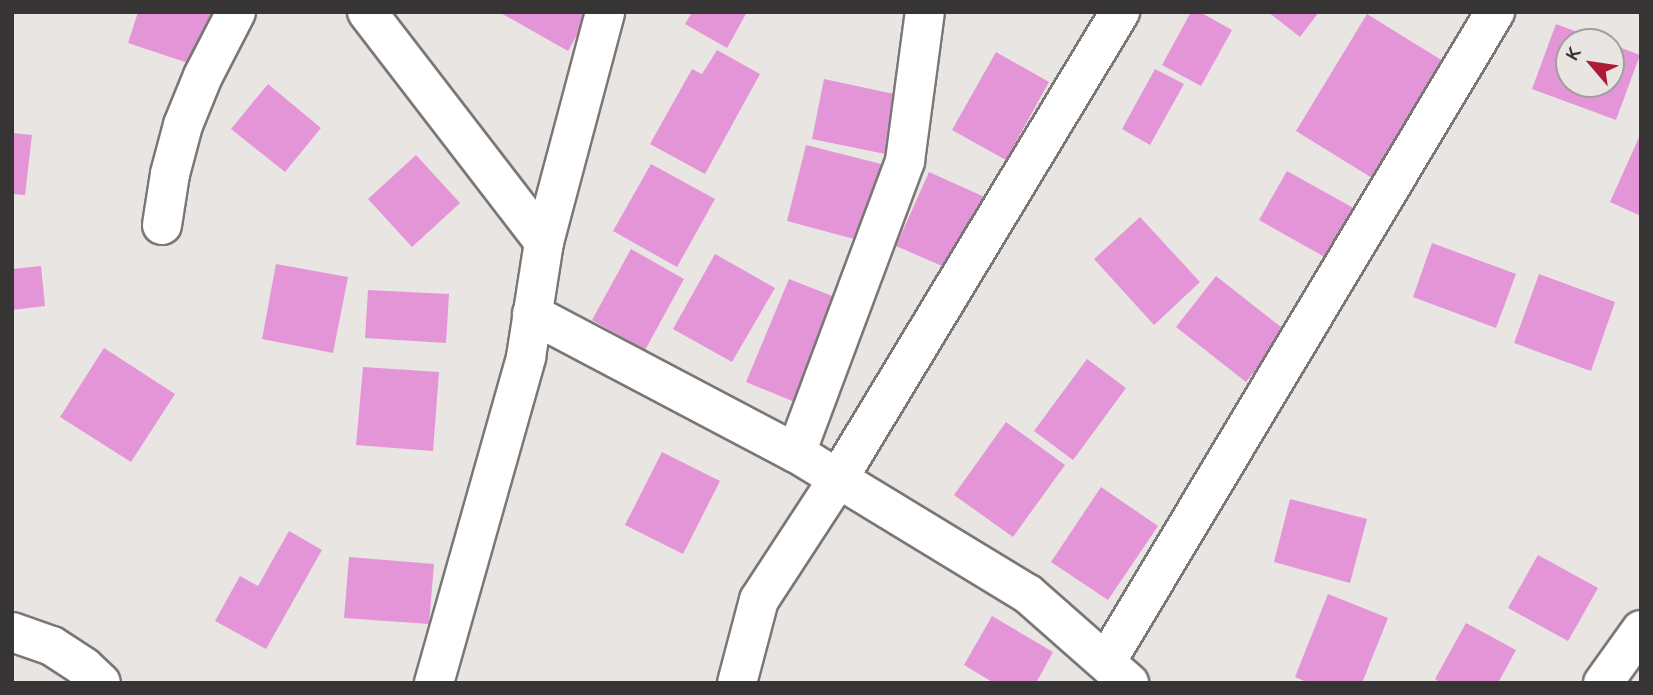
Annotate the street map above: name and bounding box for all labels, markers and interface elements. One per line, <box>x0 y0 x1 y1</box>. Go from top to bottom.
north arrow <box>1555 28 1625 98</box>
text: K <box>1561 43 1586 65</box>

